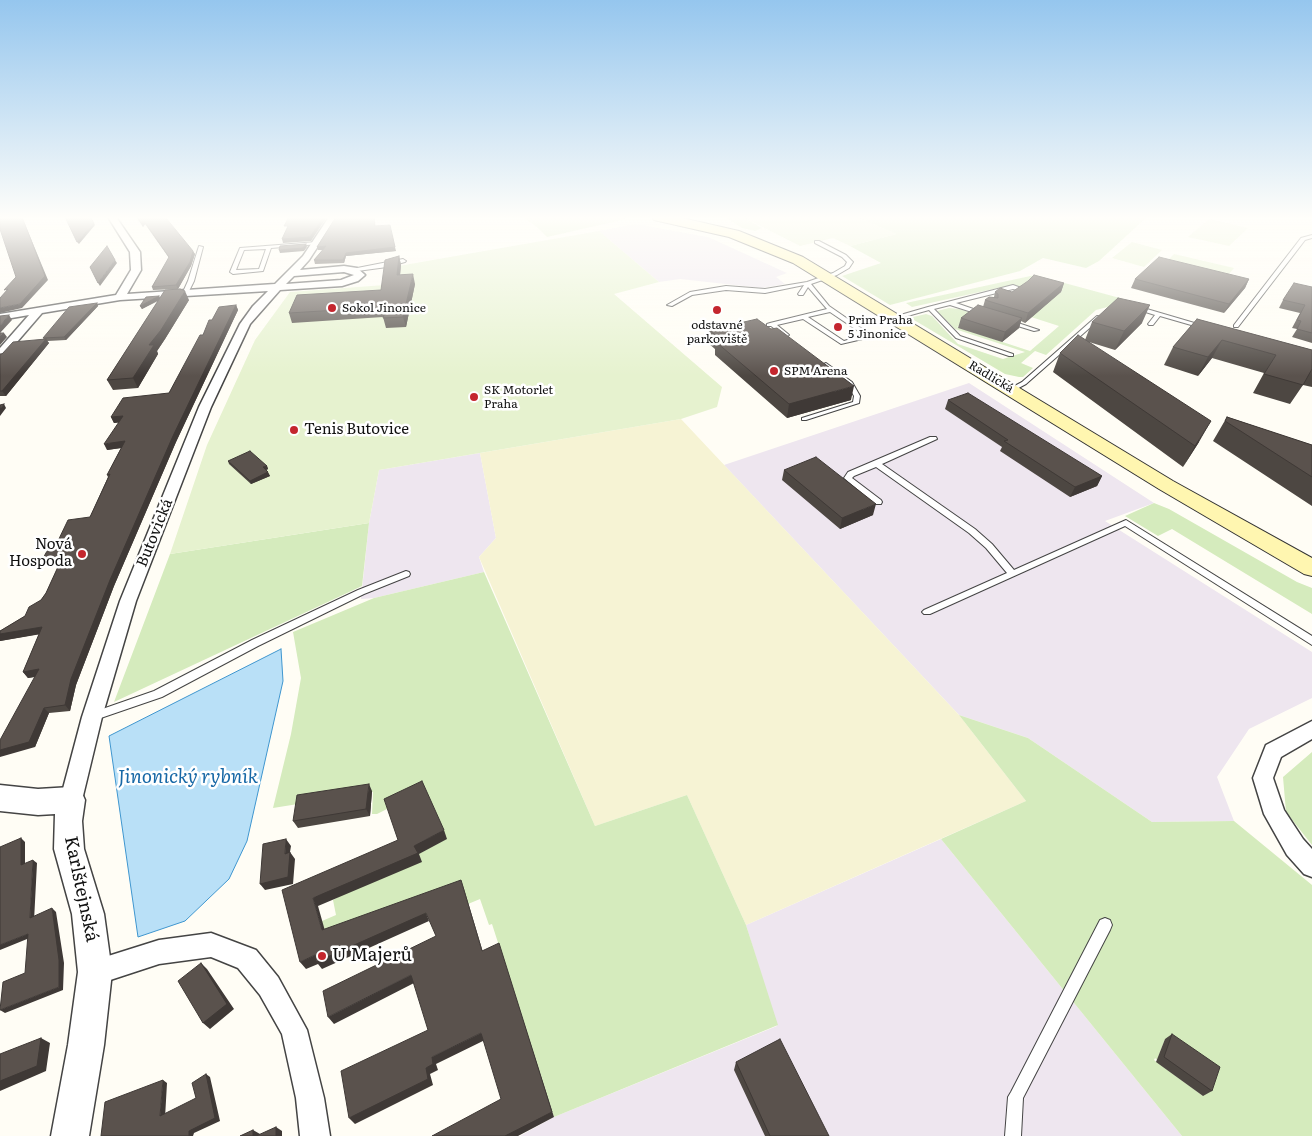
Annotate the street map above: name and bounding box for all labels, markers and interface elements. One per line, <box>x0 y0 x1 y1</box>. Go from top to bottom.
place label: Sokol Jinonice <box>342 301 426 315</box>
marker: Sokol Jinonice <box>326 302 338 314</box>
marker: odstavné parkoviště <box>711 304 723 316</box>
place label: Prim Praha 5 Jinonice <box>848 313 913 341</box>
place label: odstavné parkoviště <box>687 318 747 346</box>
marker: Prim Praha 5 Jinonice <box>832 321 844 333</box>
street label: Radlická <box>966 358 1016 396</box>
place label: SPM Arena <box>784 364 847 378</box>
marker: SPM Arena <box>768 365 780 377</box>
place label: SK Motorlet Praha <box>484 383 553 411</box>
marker: SK Motorlet Praha <box>468 391 480 403</box>
place label: Tenis Butovice <box>304 421 409 439</box>
marker: Tenis Butovice <box>288 424 300 436</box>
street label: Butovická <box>133 496 177 570</box>
place label: Nová Hospoda <box>9 536 72 571</box>
marker: Nová Hospoda <box>76 548 88 560</box>
water label: Jinonický rybník <box>118 766 258 788</box>
street label: Karlštejnská <box>59 834 103 944</box>
place label: U Majerů <box>332 945 412 967</box>
marker: U Majerů <box>316 950 328 962</box>

